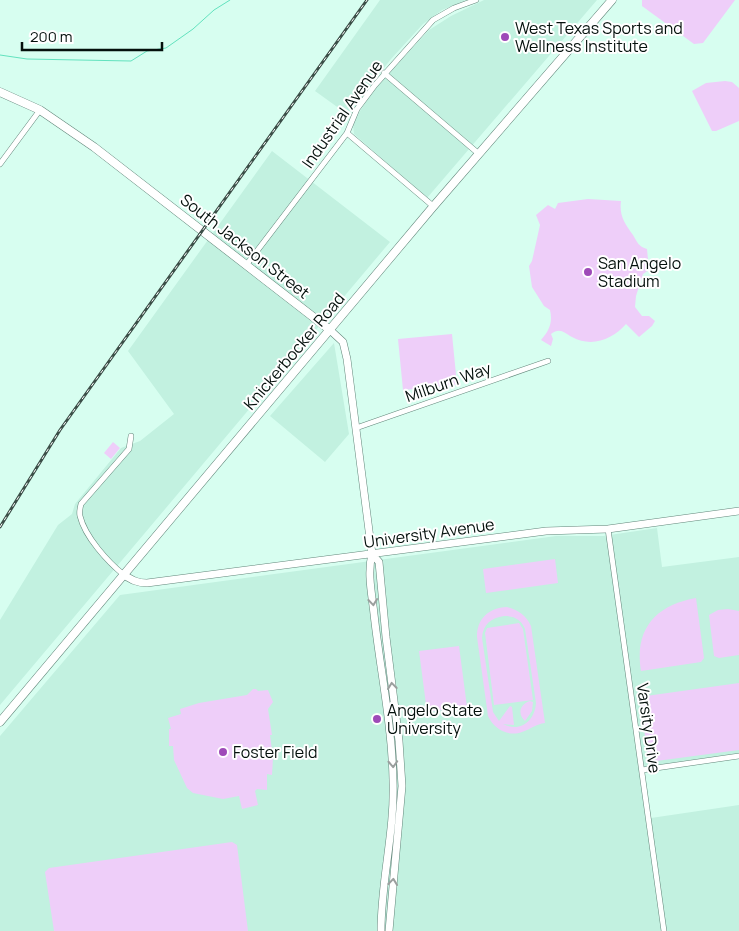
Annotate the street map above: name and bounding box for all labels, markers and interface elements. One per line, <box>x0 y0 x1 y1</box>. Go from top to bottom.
place label: West Texas Sports and Wellness Institute <box>515 17 683 57</box>
scale bar <box>22 20 162 52</box>
text: 200 m <box>30 26 73 47</box>
marker: West Texas Sports and Wellness Institute <box>499 31 511 43</box>
street label: Industrial Avenue <box>297 56 387 172</box>
street label: South Jackson Street <box>176 189 314 303</box>
place label: San Angelo Stadium <box>598 252 681 292</box>
marker: San Angelo Stadium <box>582 266 594 278</box>
street label: Knickerbocker Road <box>239 288 349 414</box>
street label: Milburn Way <box>402 357 494 407</box>
street label: University Avenue <box>362 513 496 553</box>
one-way arrow <box>367 599 378 607</box>
one-way arrow <box>387 682 398 690</box>
street label: Varsity Drive <box>632 682 666 774</box>
place label: Angelo State University <box>387 699 482 739</box>
marker: Angelo State University <box>371 713 383 725</box>
place label: Foster Field <box>233 741 317 763</box>
marker: Foster Field <box>217 746 229 758</box>
one-way arrow <box>387 760 398 768</box>
one-way arrow <box>387 878 398 886</box>

